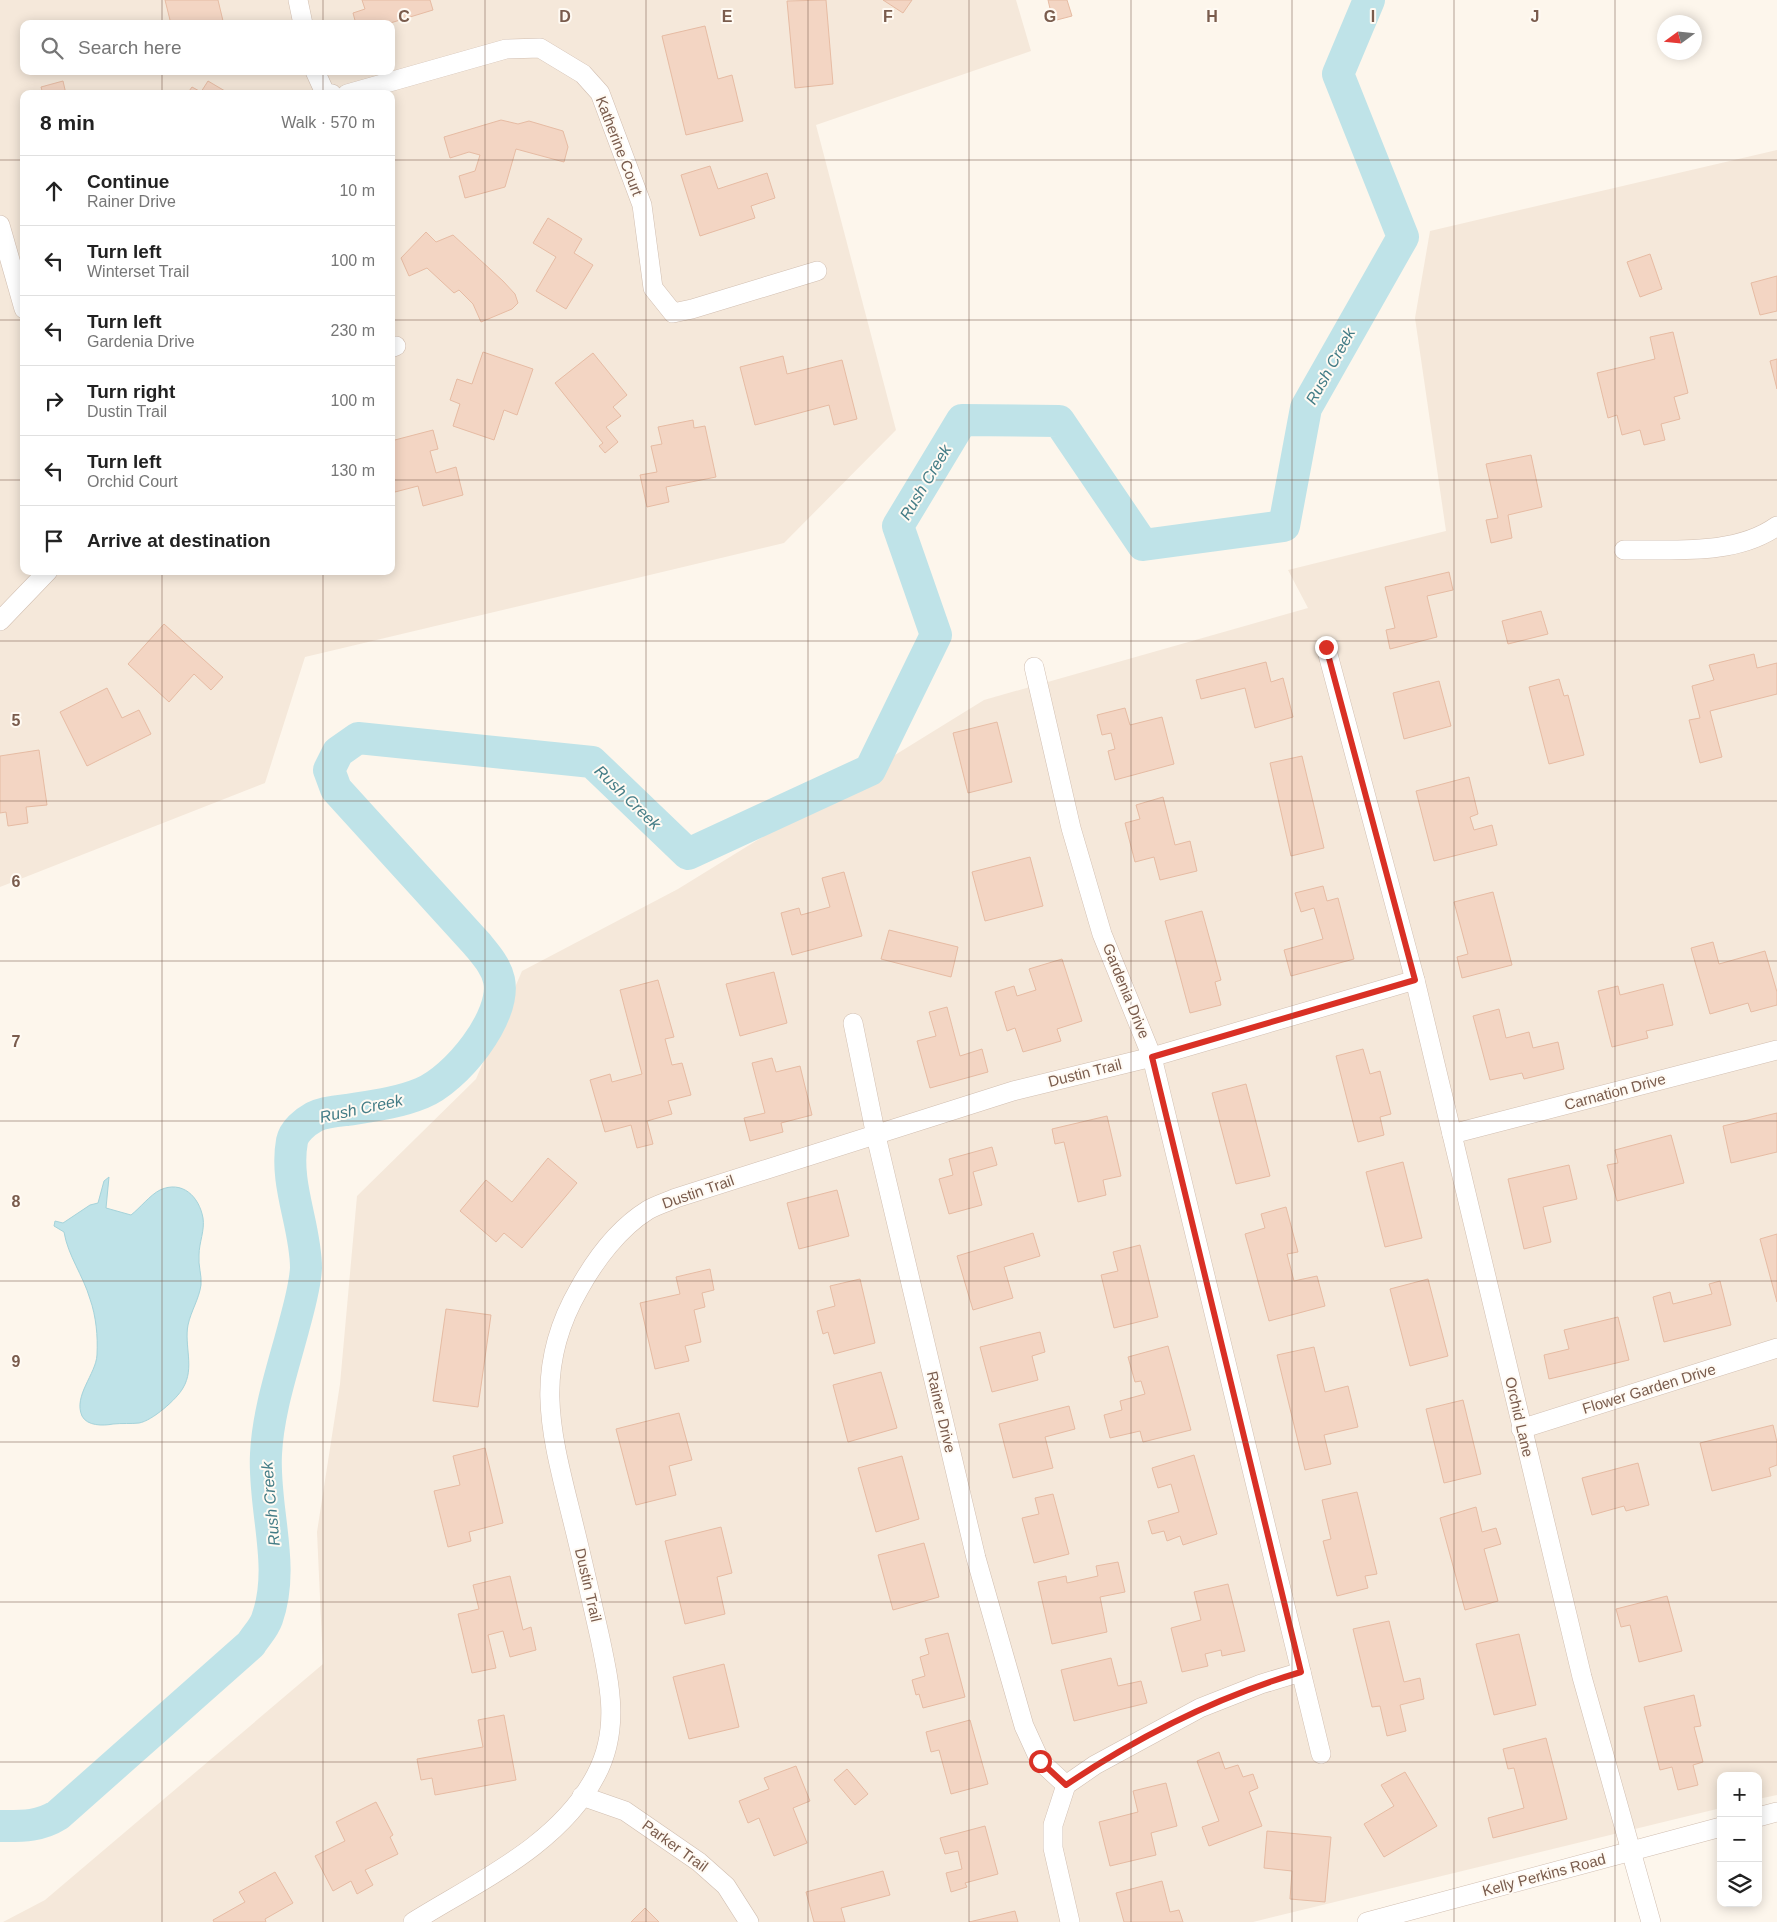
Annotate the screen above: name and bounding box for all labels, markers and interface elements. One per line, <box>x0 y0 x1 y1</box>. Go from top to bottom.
text: C <box>398 8 410 25</box>
text: D <box>559 8 571 25</box>
text: E <box>722 8 733 25</box>
text: F <box>883 8 893 25</box>
text: G <box>1044 8 1056 25</box>
text: H <box>1206 8 1218 25</box>
text: I <box>1371 8 1375 25</box>
text: J <box>1531 8 1539 25</box>
north arrow <box>1657 15 1702 60</box>
search box <box>20 20 395 75</box>
icon: search <box>38 34 66 62</box>
text: Search here <box>78 37 182 58</box>
street label: Katherine Court <box>593 94 647 199</box>
text: 8 min <box>40 111 95 134</box>
text: Walk · 570 m <box>281 114 375 131</box>
text: Continue <box>87 171 169 192</box>
icon: ahead <box>40 177 68 205</box>
text: 10 m <box>339 182 375 199</box>
text: Rainer Drive <box>87 193 176 210</box>
text: Turn left <box>87 241 162 262</box>
icon: left <box>40 247 68 275</box>
text: 100 m <box>331 252 375 269</box>
text: Winterset Trail <box>87 263 189 280</box>
text: Turn left <box>87 311 162 332</box>
icon: left <box>40 317 68 345</box>
text: 230 m <box>331 322 375 339</box>
water label: Rush Creek <box>1303 324 1359 407</box>
text: Gardenia Drive <box>87 333 195 350</box>
text: Turn right <box>87 381 175 402</box>
icon: right <box>40 387 68 415</box>
text: 100 m <box>331 392 375 409</box>
text: Dustin Trail <box>87 403 167 420</box>
water label: Rush Creek <box>896 441 955 523</box>
text: Turn left <box>87 451 162 472</box>
icon: left <box>40 457 68 485</box>
text: 130 m <box>331 462 375 479</box>
text: Orchid Court <box>87 473 178 490</box>
icon: arrive <box>40 527 68 555</box>
text: Arrive at destination <box>87 530 271 551</box>
route end <box>1315 636 1338 659</box>
text: 5 <box>12 712 21 729</box>
water label: Rush Creek <box>591 762 665 834</box>
text: 6 <box>12 873 21 890</box>
street label: Gardenia Drive <box>1100 941 1153 1041</box>
text: 7 <box>12 1033 21 1050</box>
street label: Dustin Trail <box>1046 1055 1123 1090</box>
street label: Carnation Drive <box>1562 1070 1667 1113</box>
water label: Rush Creek <box>318 1091 405 1126</box>
street label: Dustin Trail <box>660 1171 736 1212</box>
text: 8 <box>12 1193 21 1210</box>
text: 9 <box>12 1353 21 1370</box>
street label: Flower Garden Drive <box>1580 1360 1718 1417</box>
street label: Rainer Drive <box>924 1369 959 1454</box>
street label: Orchid Lane <box>1502 1375 1537 1459</box>
water label: Rush Creek <box>258 1460 283 1547</box>
street label: Dustin Trail <box>572 1546 605 1623</box>
route start <box>1029 1750 1052 1773</box>
map controls <box>1717 1772 1762 1907</box>
button: + <box>1717 1772 1762 1817</box>
street label: Parker Trail <box>639 1816 711 1875</box>
button: − <box>1717 1817 1762 1862</box>
street label: Kelly Perkins Road <box>1480 1850 1607 1899</box>
button: layers <box>1717 1862 1762 1907</box>

